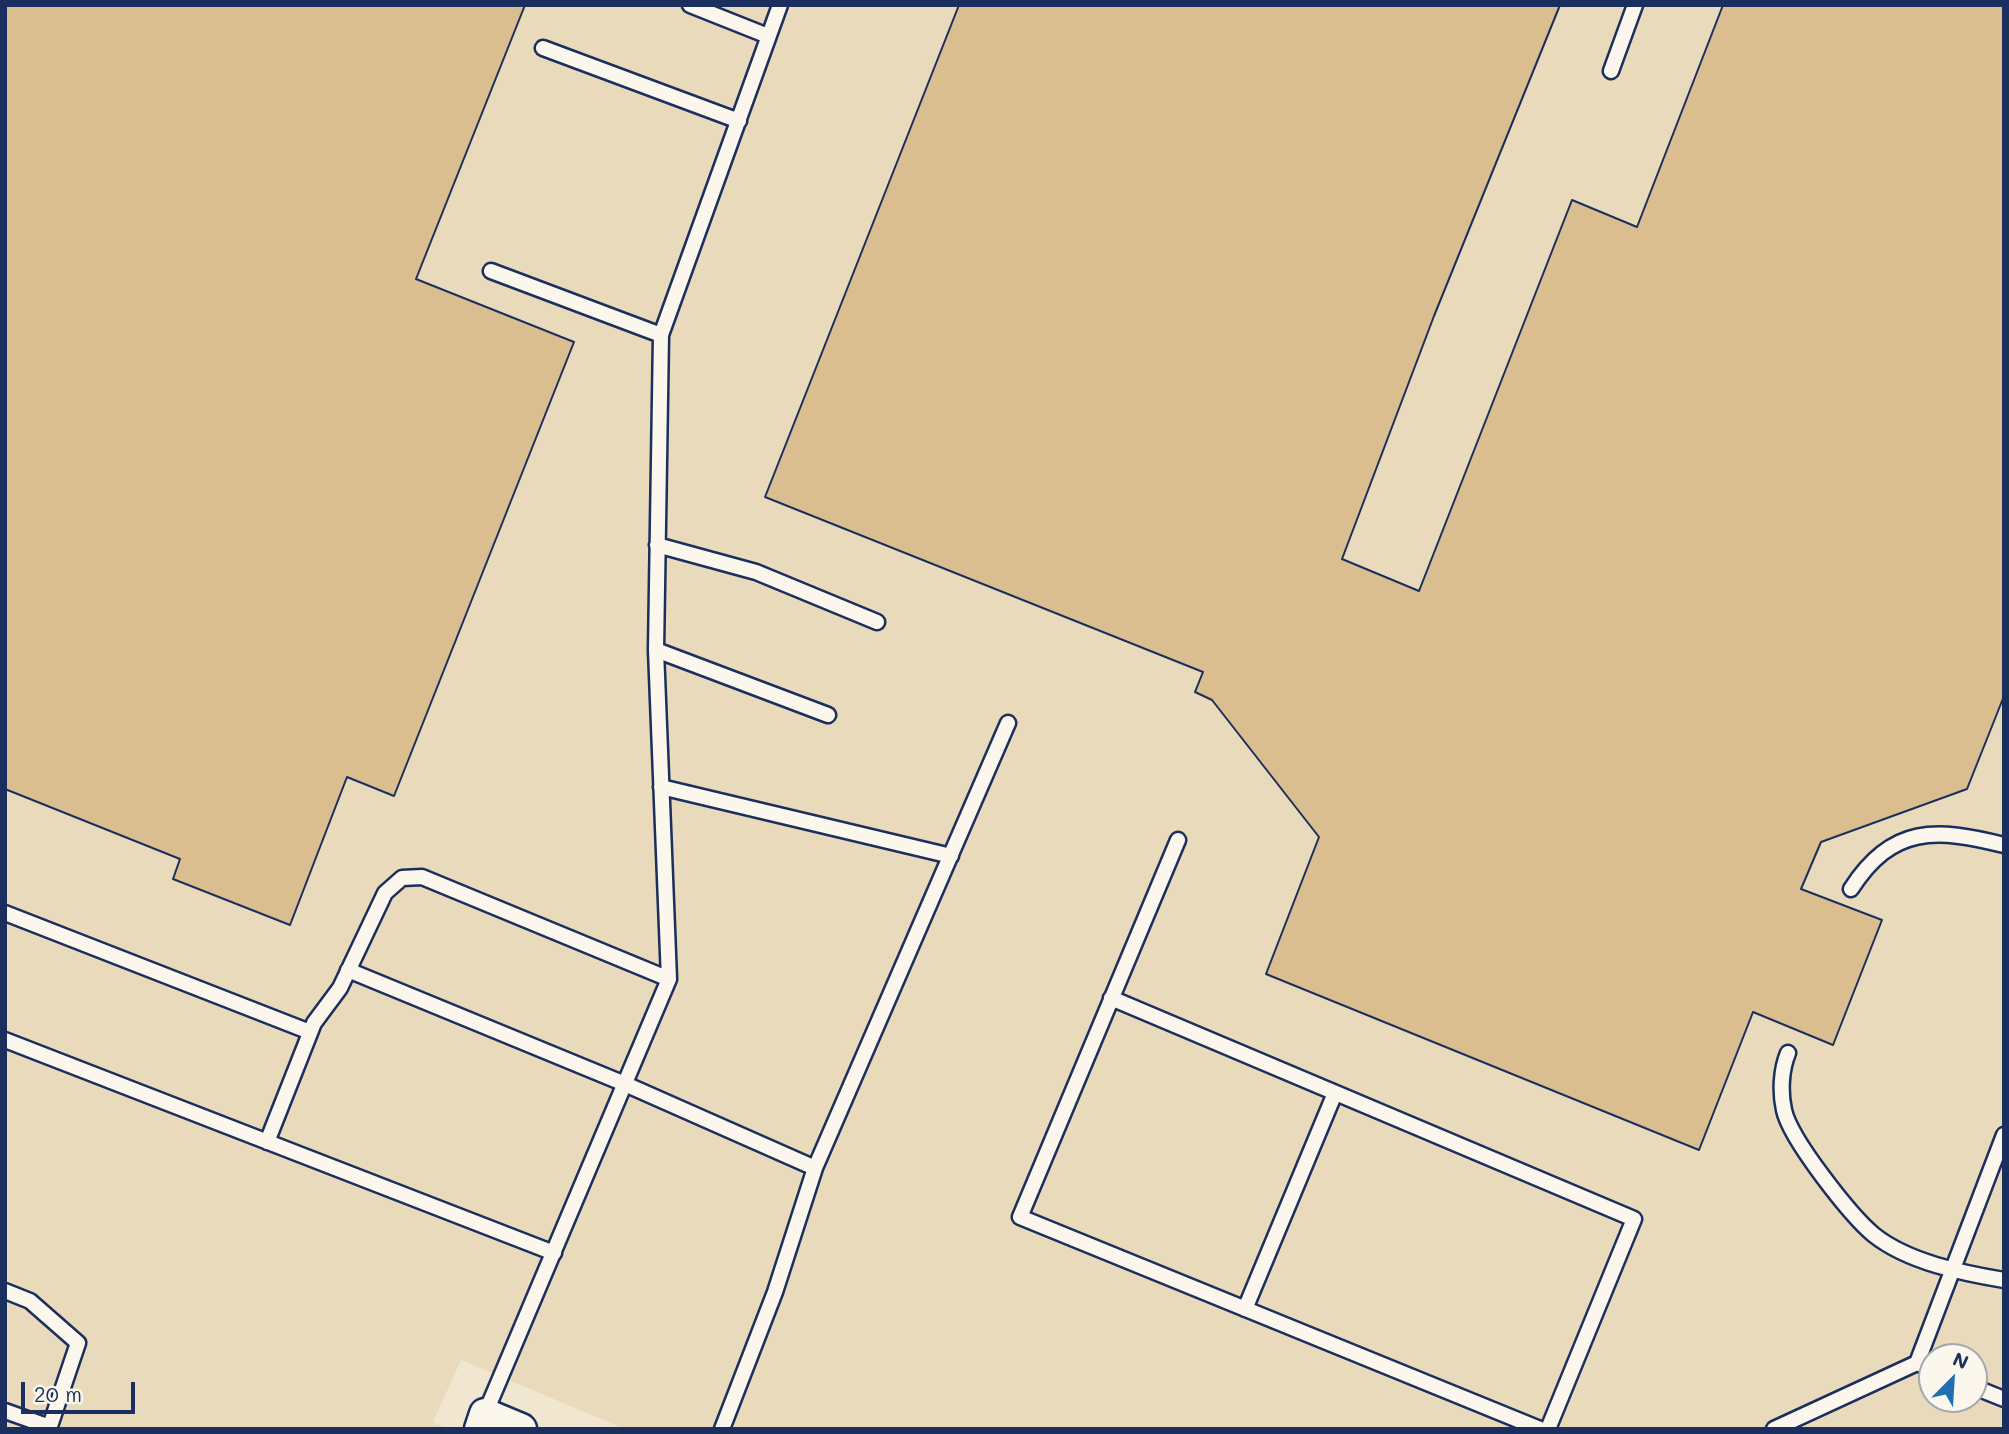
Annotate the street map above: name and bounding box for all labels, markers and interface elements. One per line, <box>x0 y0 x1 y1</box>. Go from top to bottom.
north arrow <box>1918 1343 1988 1413</box>
text: N <box>1949 1346 1973 1375</box>
scale bar <box>24 1368 138 1412</box>
text: 20 m <box>34 1380 82 1407</box>

